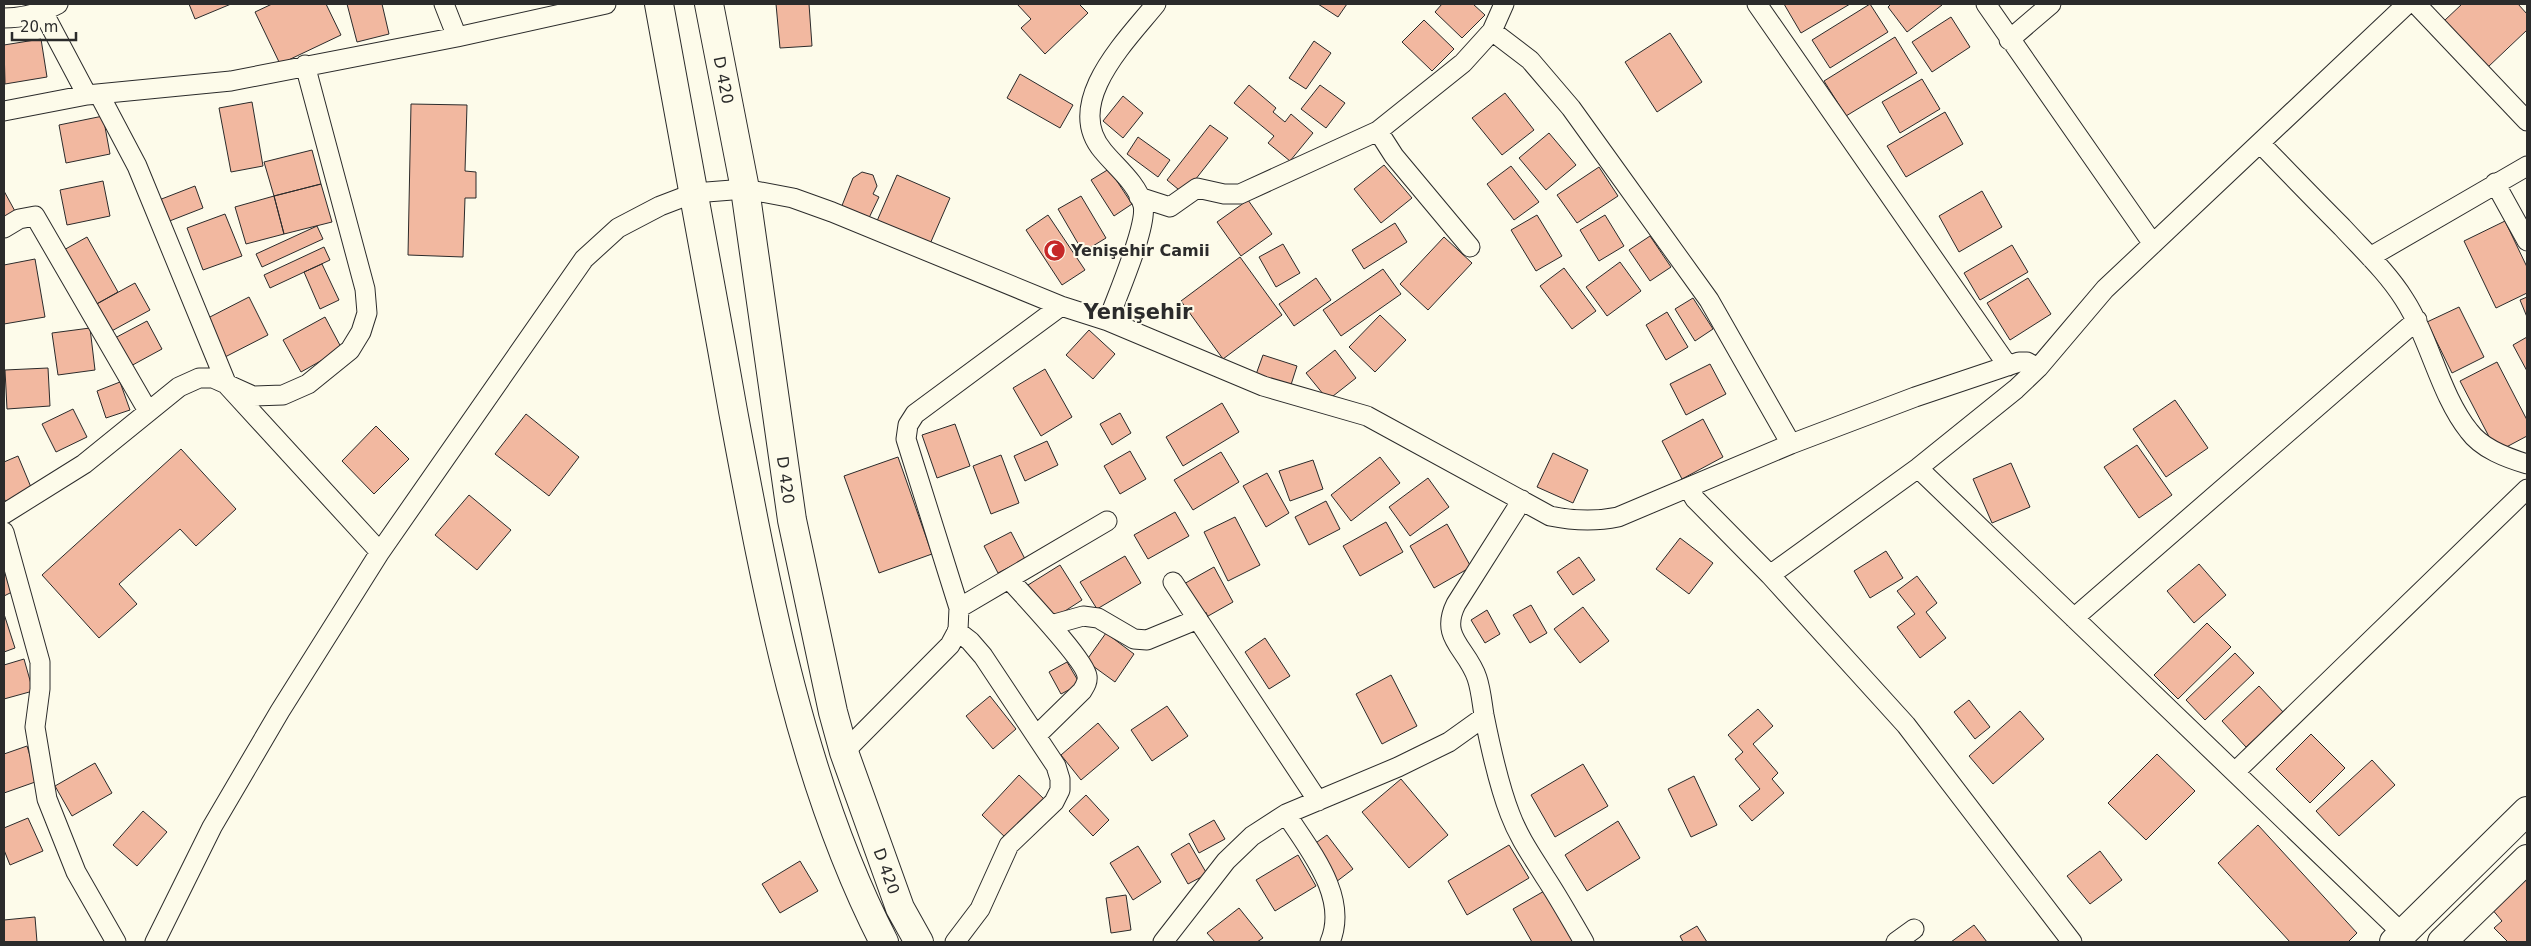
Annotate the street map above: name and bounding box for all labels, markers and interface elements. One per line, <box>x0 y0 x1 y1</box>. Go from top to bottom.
scale bar <box>12 10 76 42</box>
text: 20 m <box>20 18 58 36</box>
street label: D 420 <box>710 55 737 105</box>
mosque icon: Yenişehir Camii <box>1043 238 1067 262</box>
place label: Yenişehir Camii <box>1070 241 1210 260</box>
district label: Yenişehir <box>1083 300 1193 324</box>
street label: D 420 <box>773 455 798 505</box>
street label: D 420 <box>869 845 904 897</box>

